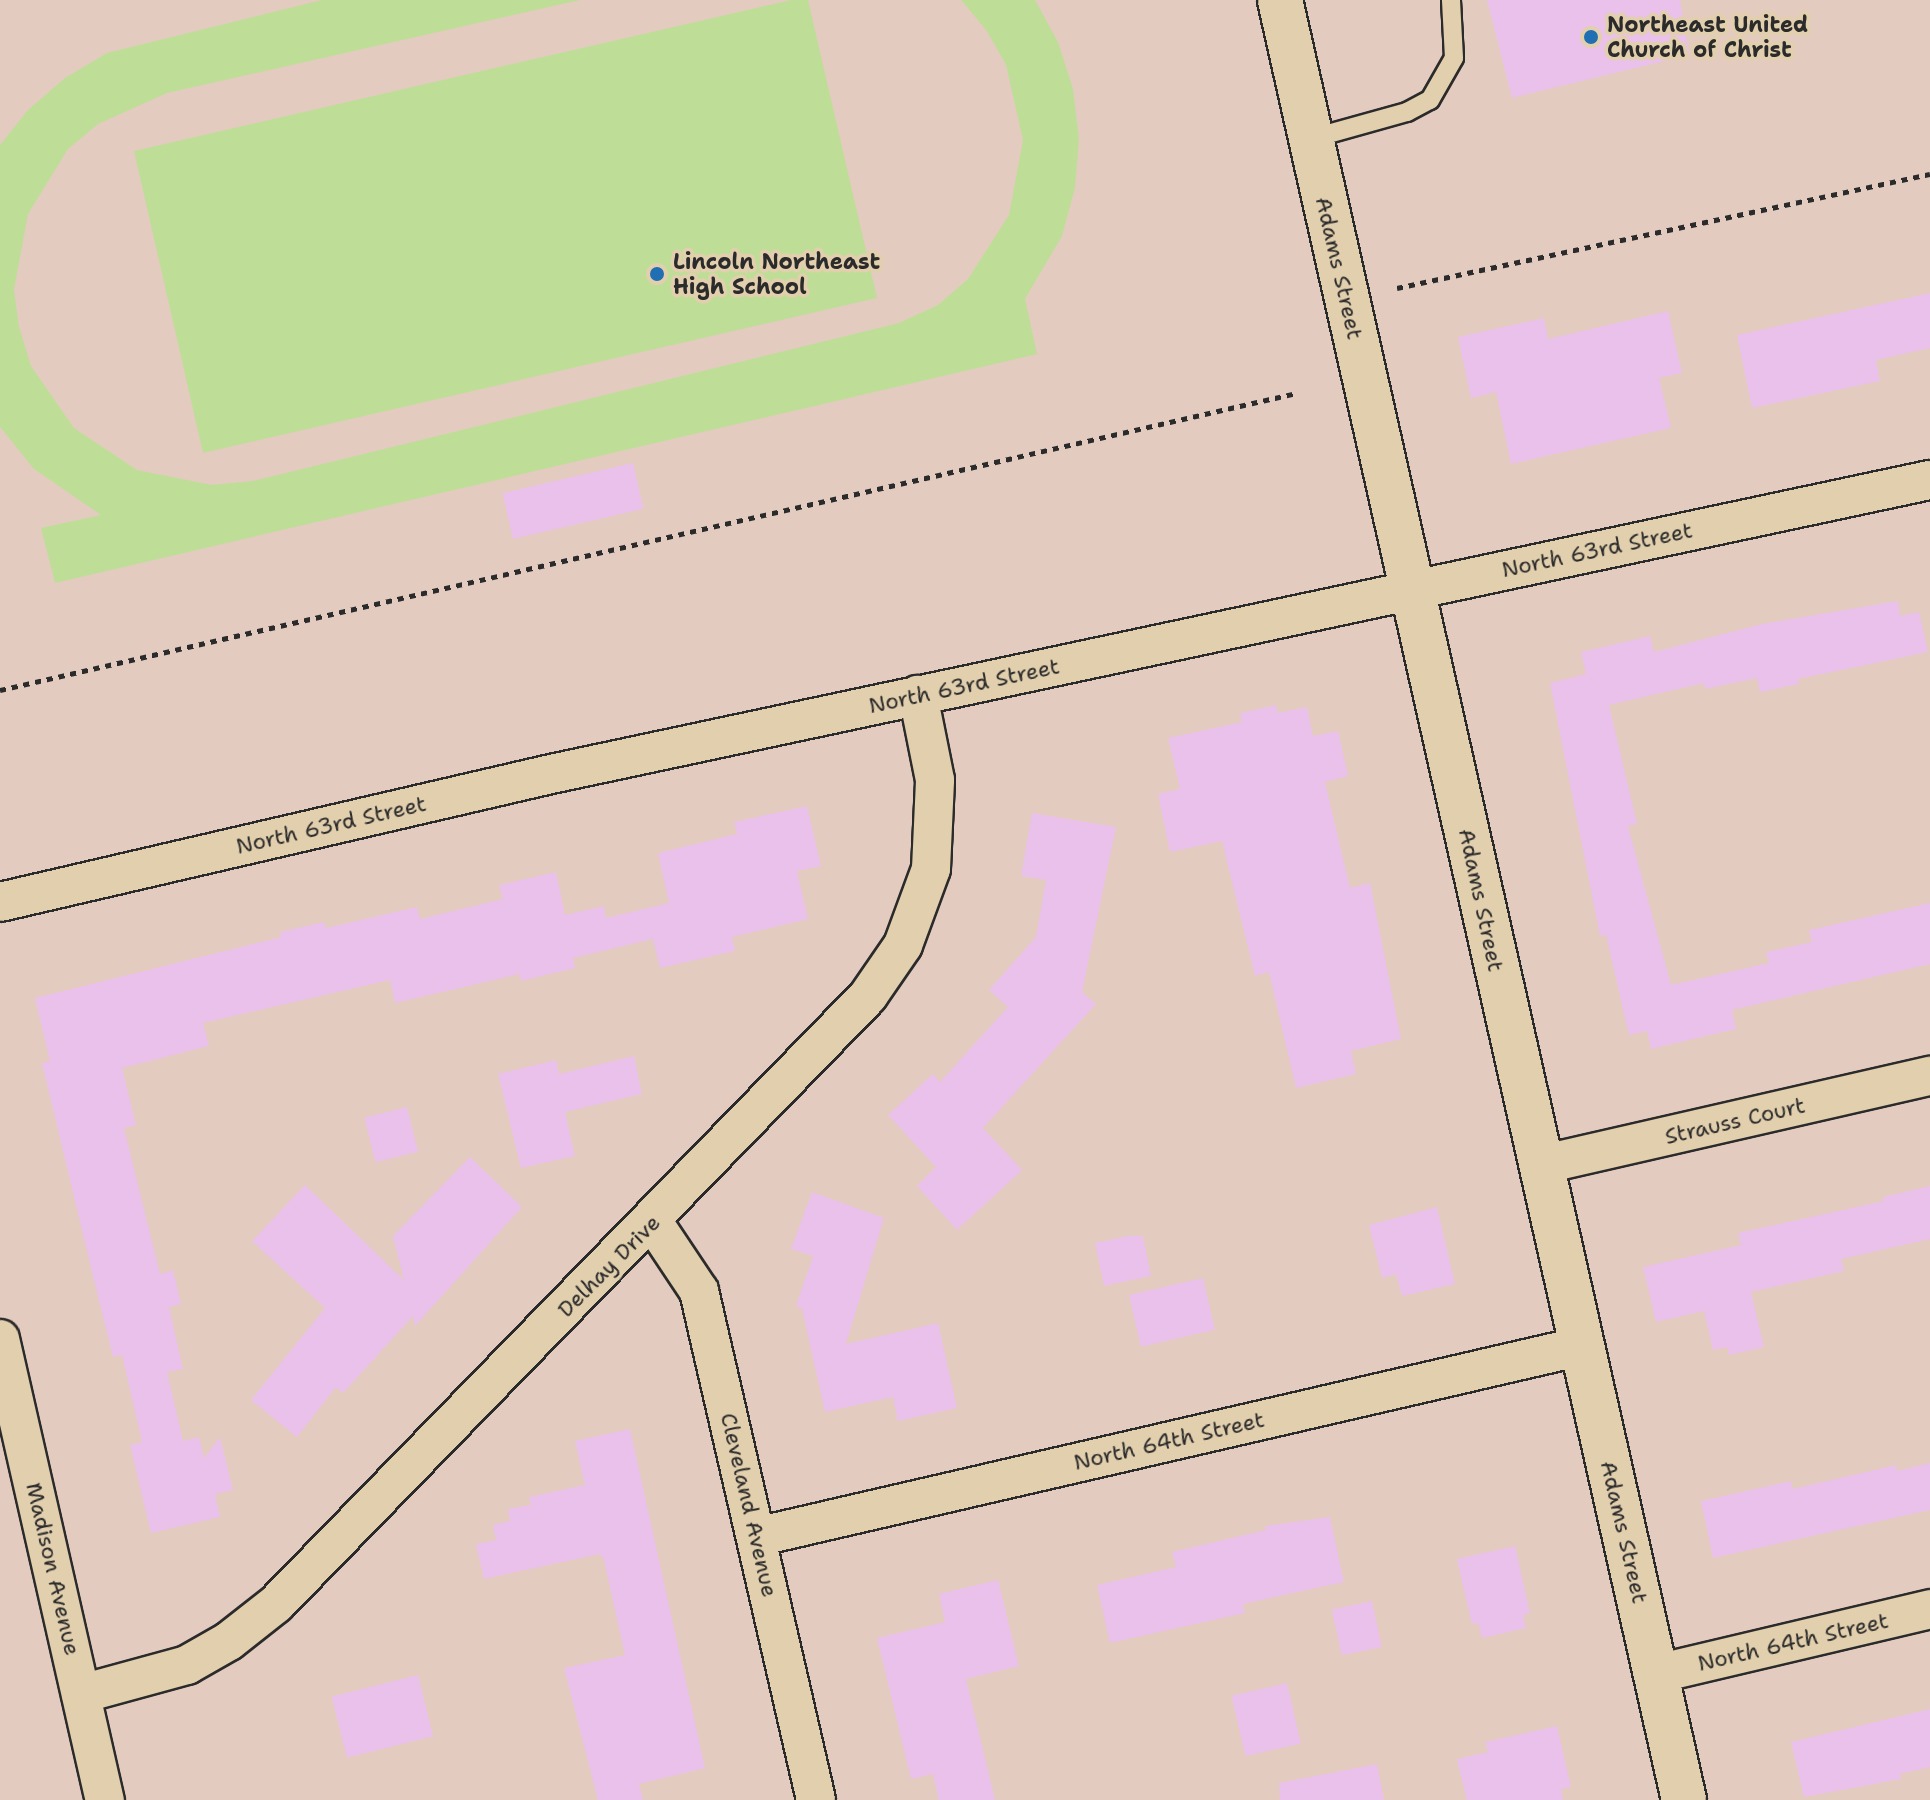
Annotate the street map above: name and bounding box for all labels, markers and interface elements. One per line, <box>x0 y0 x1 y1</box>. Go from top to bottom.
place label: Northeast United Church of Christ <box>1607 11 1808 62</box>
marker: Northeast United Church of Christ <box>1582 28 1600 46</box>
street label: Adams Street <box>1310 194 1368 342</box>
place label: Lincoln Northeast High School <box>673 248 880 300</box>
marker: Lincoln Northeast High School <box>648 265 666 283</box>
street label: North 63rd Street <box>1499 517 1695 583</box>
street label: North 63rd Street <box>866 653 1062 719</box>
street label: North 63rd Street <box>233 790 429 860</box>
street label: Adams Street <box>1453 826 1509 974</box>
street label: Strauss Court <box>1662 1092 1808 1150</box>
street label: Delhay Drive <box>552 1209 666 1323</box>
street label: North 64th Street <box>1071 1406 1267 1476</box>
street label: Cleveland Avenue <box>715 1410 783 1600</box>
street label: Adams Street <box>1595 1458 1653 1606</box>
street label: Madison Avenue <box>20 1480 86 1658</box>
street label: North 64th Street <box>1695 1607 1891 1677</box>

